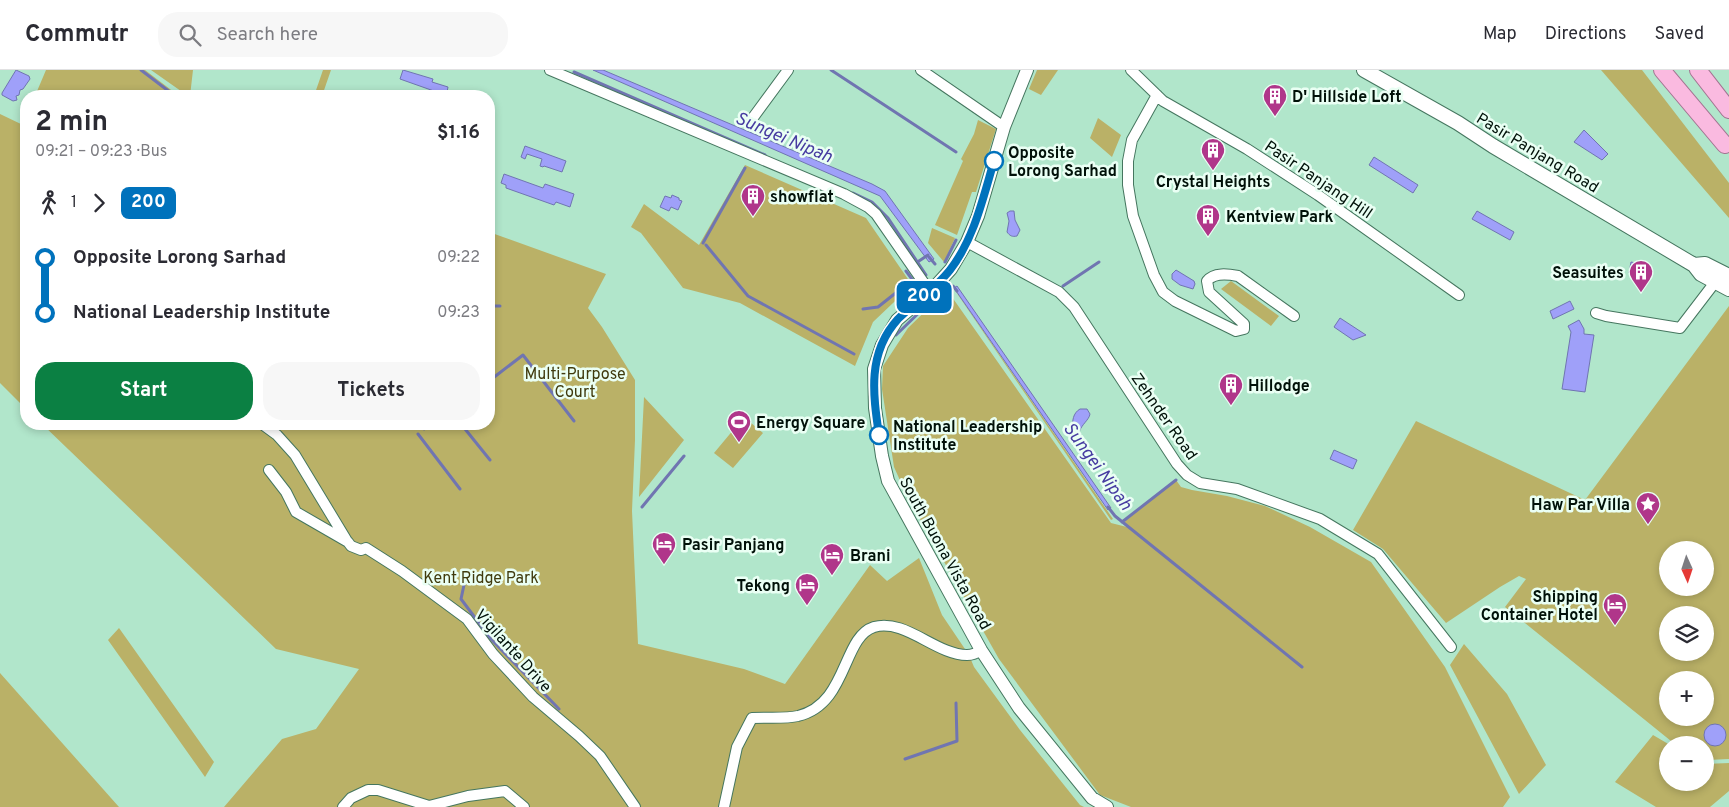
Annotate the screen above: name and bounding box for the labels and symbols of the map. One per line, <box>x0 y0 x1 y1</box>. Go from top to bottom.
building icon: D' Hillside Loft <box>1262 83 1288 117</box>
place label: D' Hillside Loft <box>1292 88 1402 108</box>
water label: Sungei Nipah <box>731 108 836 169</box>
street label: Pasir Panjang Road <box>1472 109 1602 198</box>
building icon: Crystal Heights <box>1200 137 1226 171</box>
street label: Pasir Panjang Hill <box>1260 137 1376 224</box>
place label: Opposite Lorong Sarhad <box>1008 144 1117 182</box>
marker: Opposite Lorong Sarhad <box>984 151 1004 171</box>
place label: Crystal Heights <box>1156 173 1270 193</box>
building icon: showflat <box>740 183 766 217</box>
place label: showflat <box>770 188 834 208</box>
building icon: Kentview Park <box>1195 203 1221 237</box>
place label: Kentview Park <box>1226 208 1334 228</box>
building icon: Seasuites <box>1628 259 1654 293</box>
place label: Seasuites <box>1552 264 1624 284</box>
line badge: 200 <box>895 281 953 313</box>
park label: Multi-Purpose Court <box>524 365 626 403</box>
street label: Zehnder Road <box>1126 370 1201 465</box>
building icon: Hillodge <box>1218 372 1244 406</box>
place label: Hillodge <box>1248 377 1310 397</box>
sports icon: Energy Square <box>726 409 752 443</box>
place label: Energy Square <box>756 414 866 434</box>
place label: National Leadership Institute <box>893 418 1042 456</box>
water label: Sungei Nipah <box>1057 418 1137 516</box>
marker: National Leadership Institute <box>869 425 889 445</box>
street label: South Buona Vista Road <box>894 474 995 634</box>
place icon: Haw Par Villa <box>1635 491 1661 525</box>
place label: Haw Par Villa <box>1531 496 1630 516</box>
hotel icon: Pasir Panjang <box>651 531 677 565</box>
place label: Pasir Panjang <box>682 536 784 556</box>
north arrow <box>1659 541 1714 596</box>
hotel icon: Brani <box>819 542 845 576</box>
place label: Brani <box>850 547 891 567</box>
park label: Kent Ridge Park <box>423 569 539 589</box>
hotel icon: Tekong <box>794 572 820 606</box>
place label: Tekong <box>737 577 790 597</box>
place label: Shipping Container Hotel <box>1481 588 1598 626</box>
hotel icon: Shipping Container Hotel <box>1602 592 1628 626</box>
street label: Vigilante Drive <box>470 606 555 697</box>

